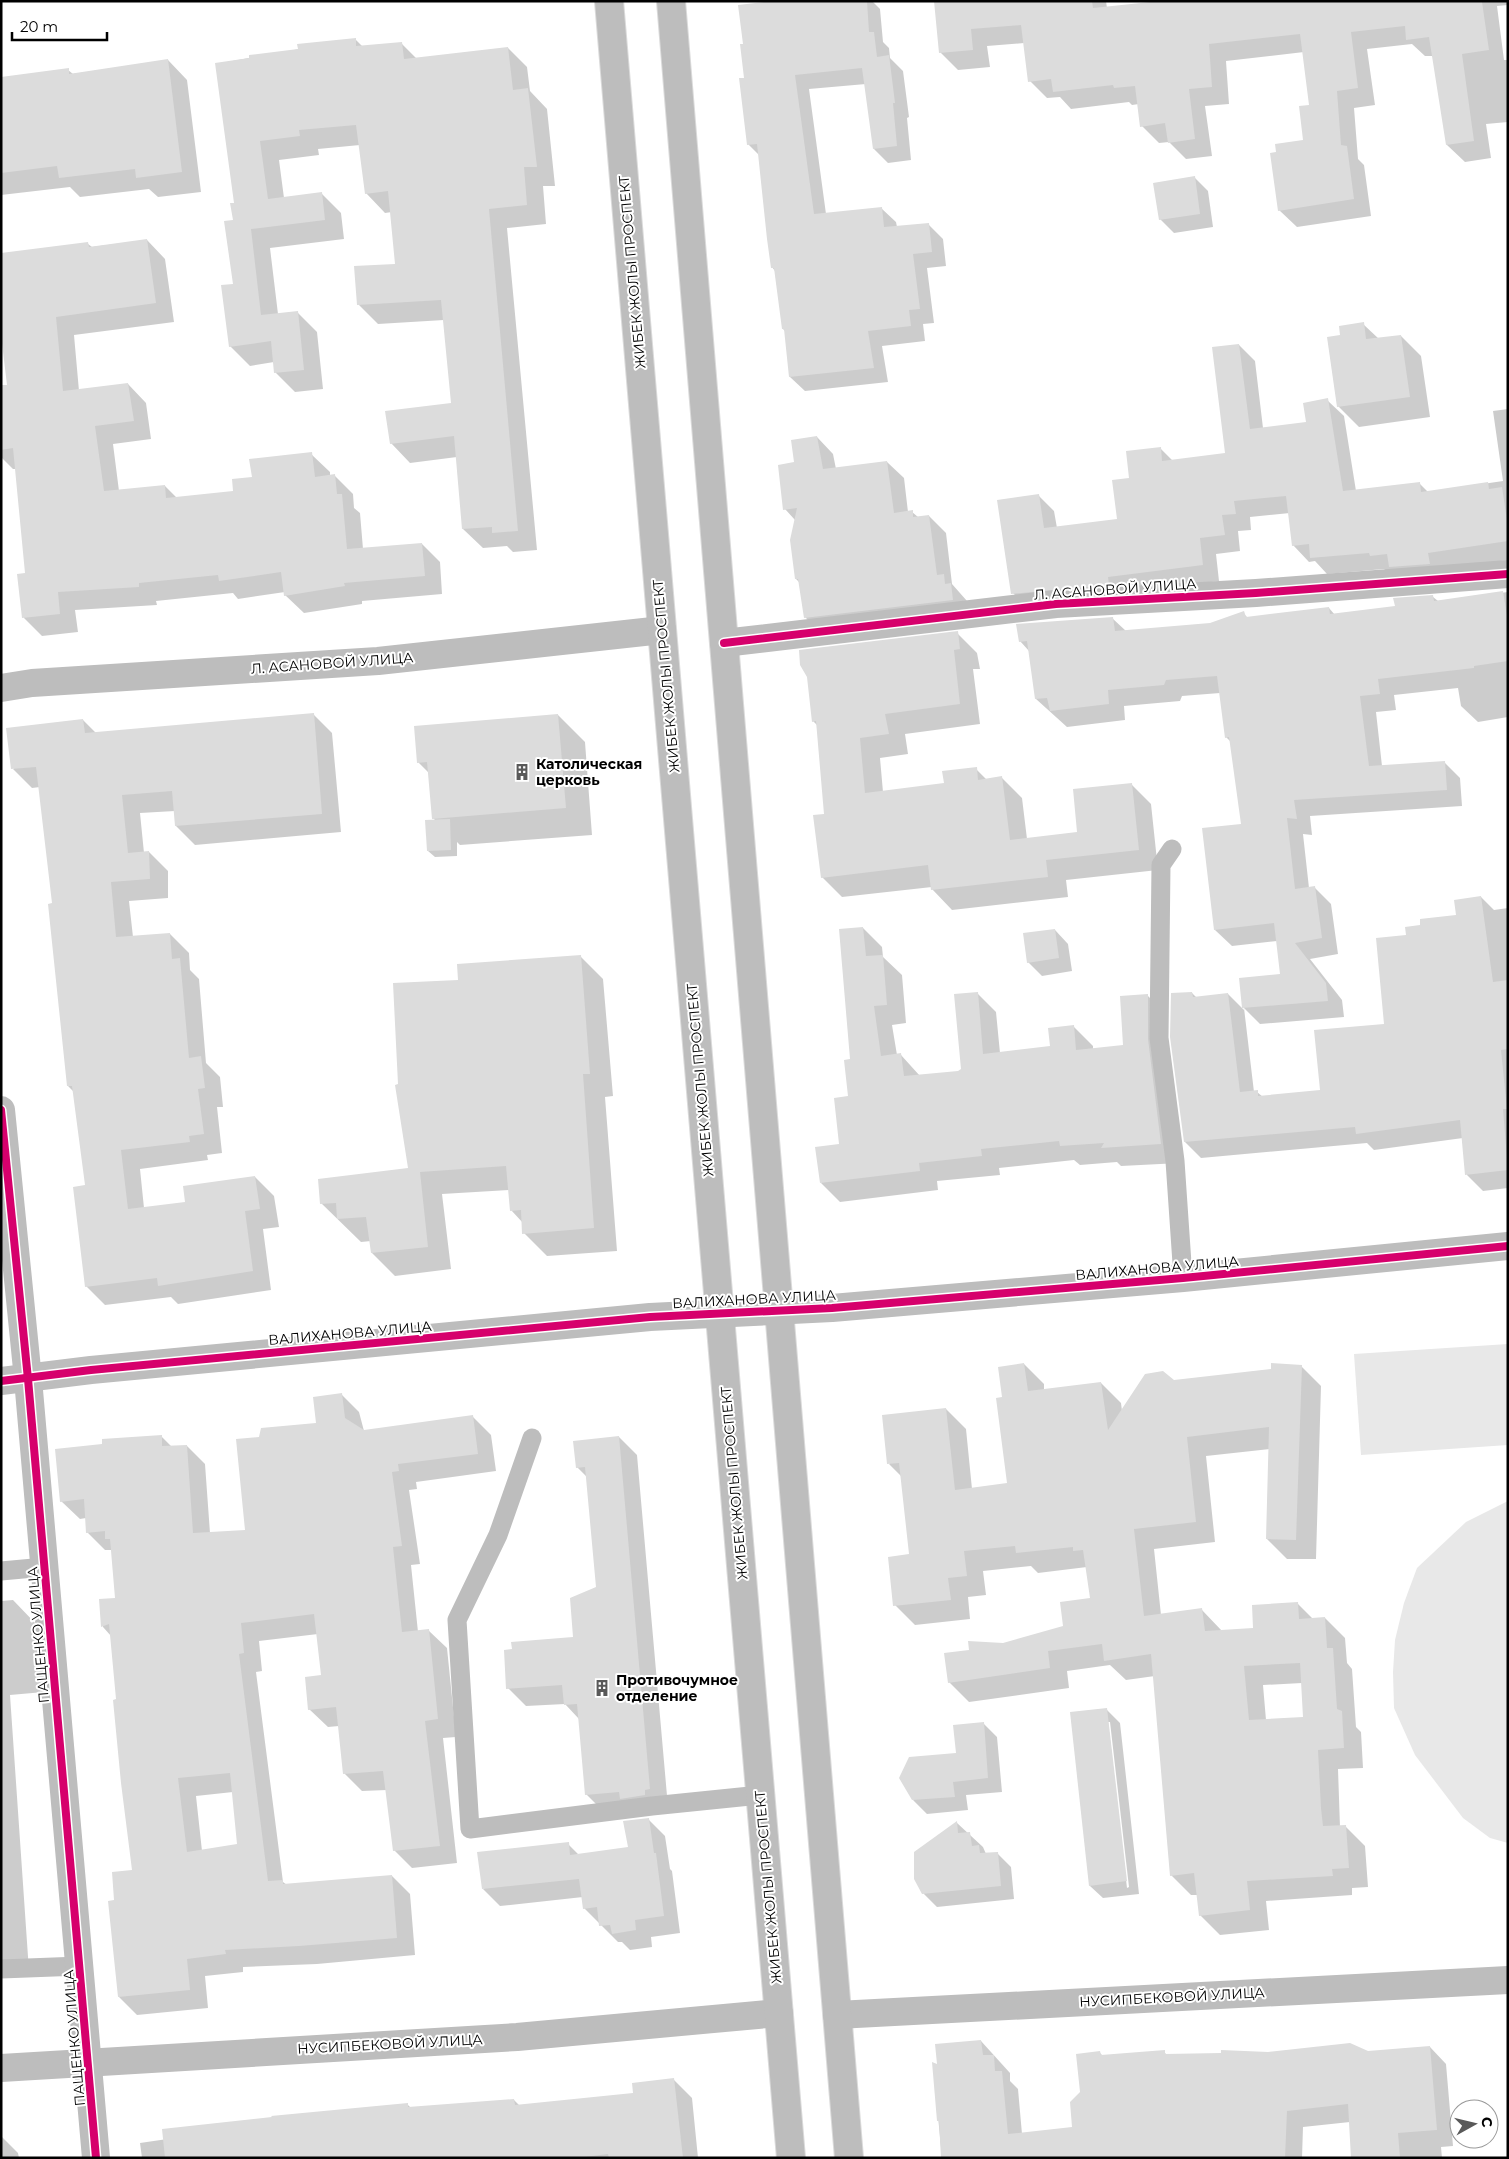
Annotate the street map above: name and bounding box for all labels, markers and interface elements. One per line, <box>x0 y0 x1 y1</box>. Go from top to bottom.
scale bar <box>12 10 108 42</box>
text: 20 m <box>20 17 58 36</box>
street label: ЖИБЕК ЖОЛЫ ПРОСПЕКТ <box>615 174 649 369</box>
street label: Л. АСАНОВОЙ УЛИЦА <box>1033 574 1197 604</box>
street label: ЖИБЕК ЖОЛЫ ПРОСПЕКТ <box>649 578 683 773</box>
street label: Л. АСАНОВОЙ УЛИЦА <box>250 648 414 678</box>
place label: Католическая церковь <box>536 755 642 789</box>
building icon: Католическая церковь <box>512 762 532 782</box>
street label: ЖИБЕК ЖОЛЫ ПРОСПЕКТ <box>683 982 717 1177</box>
street label: ВАЛИХАНОВА УЛИЦА <box>1075 1252 1240 1284</box>
street label: ВАЛИХАНОВА УЛИЦА <box>672 1286 837 1312</box>
street label: ВАЛИХАНОВА УЛИЦА <box>268 1317 433 1349</box>
street label: ЖИБЕК ЖОЛЫ ПРОСПЕКТ <box>717 1385 751 1580</box>
street label: ПАЩЕНКО УЛИЦА <box>23 1565 53 1704</box>
place label: Противочумное отделение <box>616 1671 738 1705</box>
building icon: Противочумное отделение <box>592 1678 612 1698</box>
street label: ЖИБЕК ЖОЛЫ ПРОСПЕКТ <box>751 1789 785 1984</box>
street label: ПАЩЕНКО УЛИЦА <box>59 1968 89 2107</box>
street label: НУСИПБЕКОВОЙ УЛИЦА <box>1079 1983 1266 2011</box>
street label: НУСИПБЕКОВОЙ УЛИЦА <box>297 2030 484 2058</box>
north arrow <box>1449 2099 1499 2149</box>
text: С <box>1477 2116 1496 2128</box>

